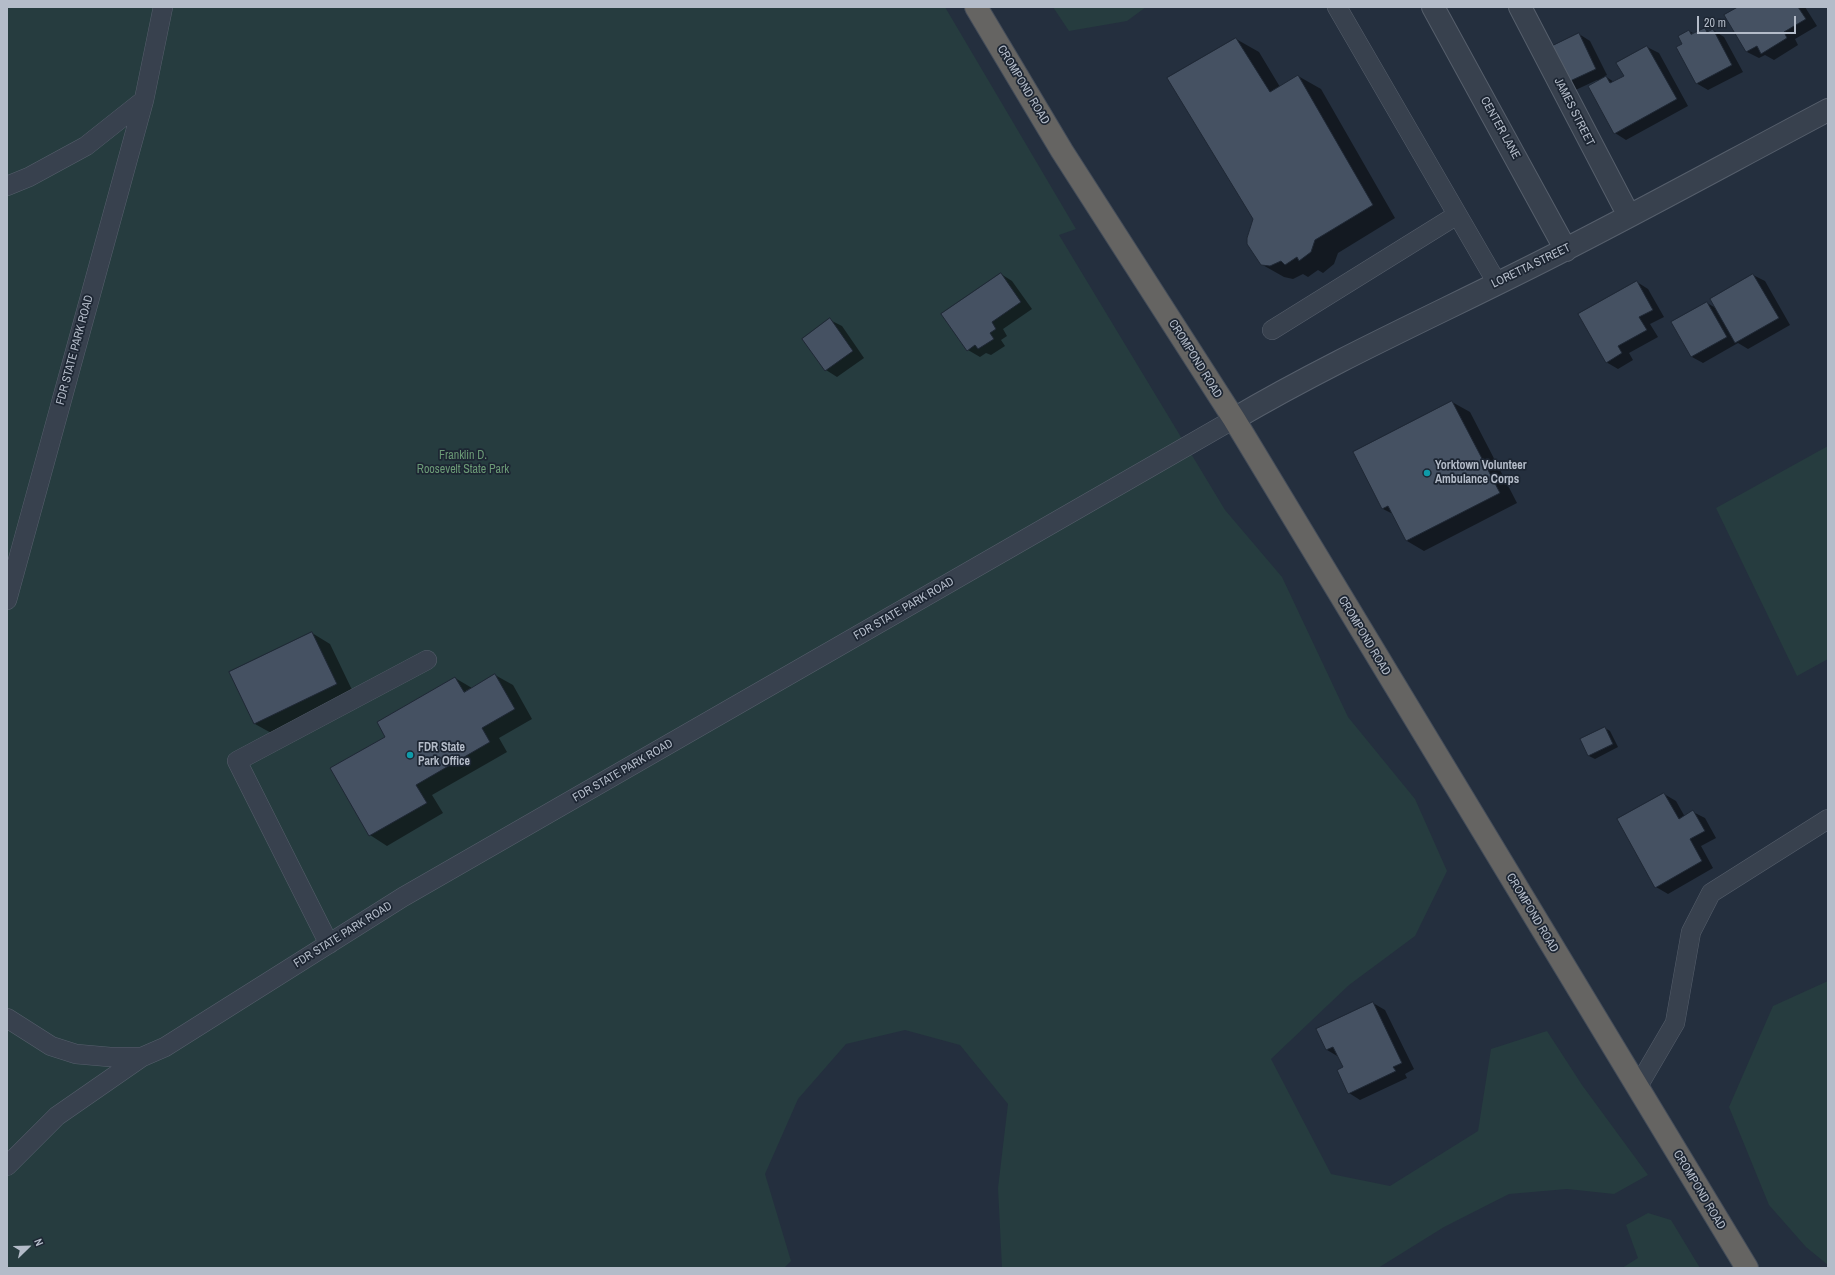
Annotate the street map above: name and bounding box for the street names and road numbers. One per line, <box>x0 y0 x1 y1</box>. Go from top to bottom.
street label: CROMPOND ROAD <box>994 43 1052 127</box>
street label: JAMES STREET <box>1551 76 1597 148</box>
street label: CENTER LANE <box>1477 94 1523 162</box>
street label: LORETTA STREET <box>1489 241 1573 291</box>
street label: FDR STATE PARK ROAD <box>53 293 97 407</box>
street label: CROMPOND ROAD <box>1165 317 1225 401</box>
street label: FDR STATE PARK ROAD <box>851 574 957 644</box>
street label: CROMPOND ROAD <box>1335 594 1393 678</box>
street label: FDR STATE PARK ROAD <box>570 736 676 806</box>
street label: CROMPOND ROAD <box>1503 871 1561 955</box>
street label: FDR STATE PARK ROAD <box>291 899 395 971</box>
street label: CROMPOND ROAD <box>1670 1148 1728 1232</box>

